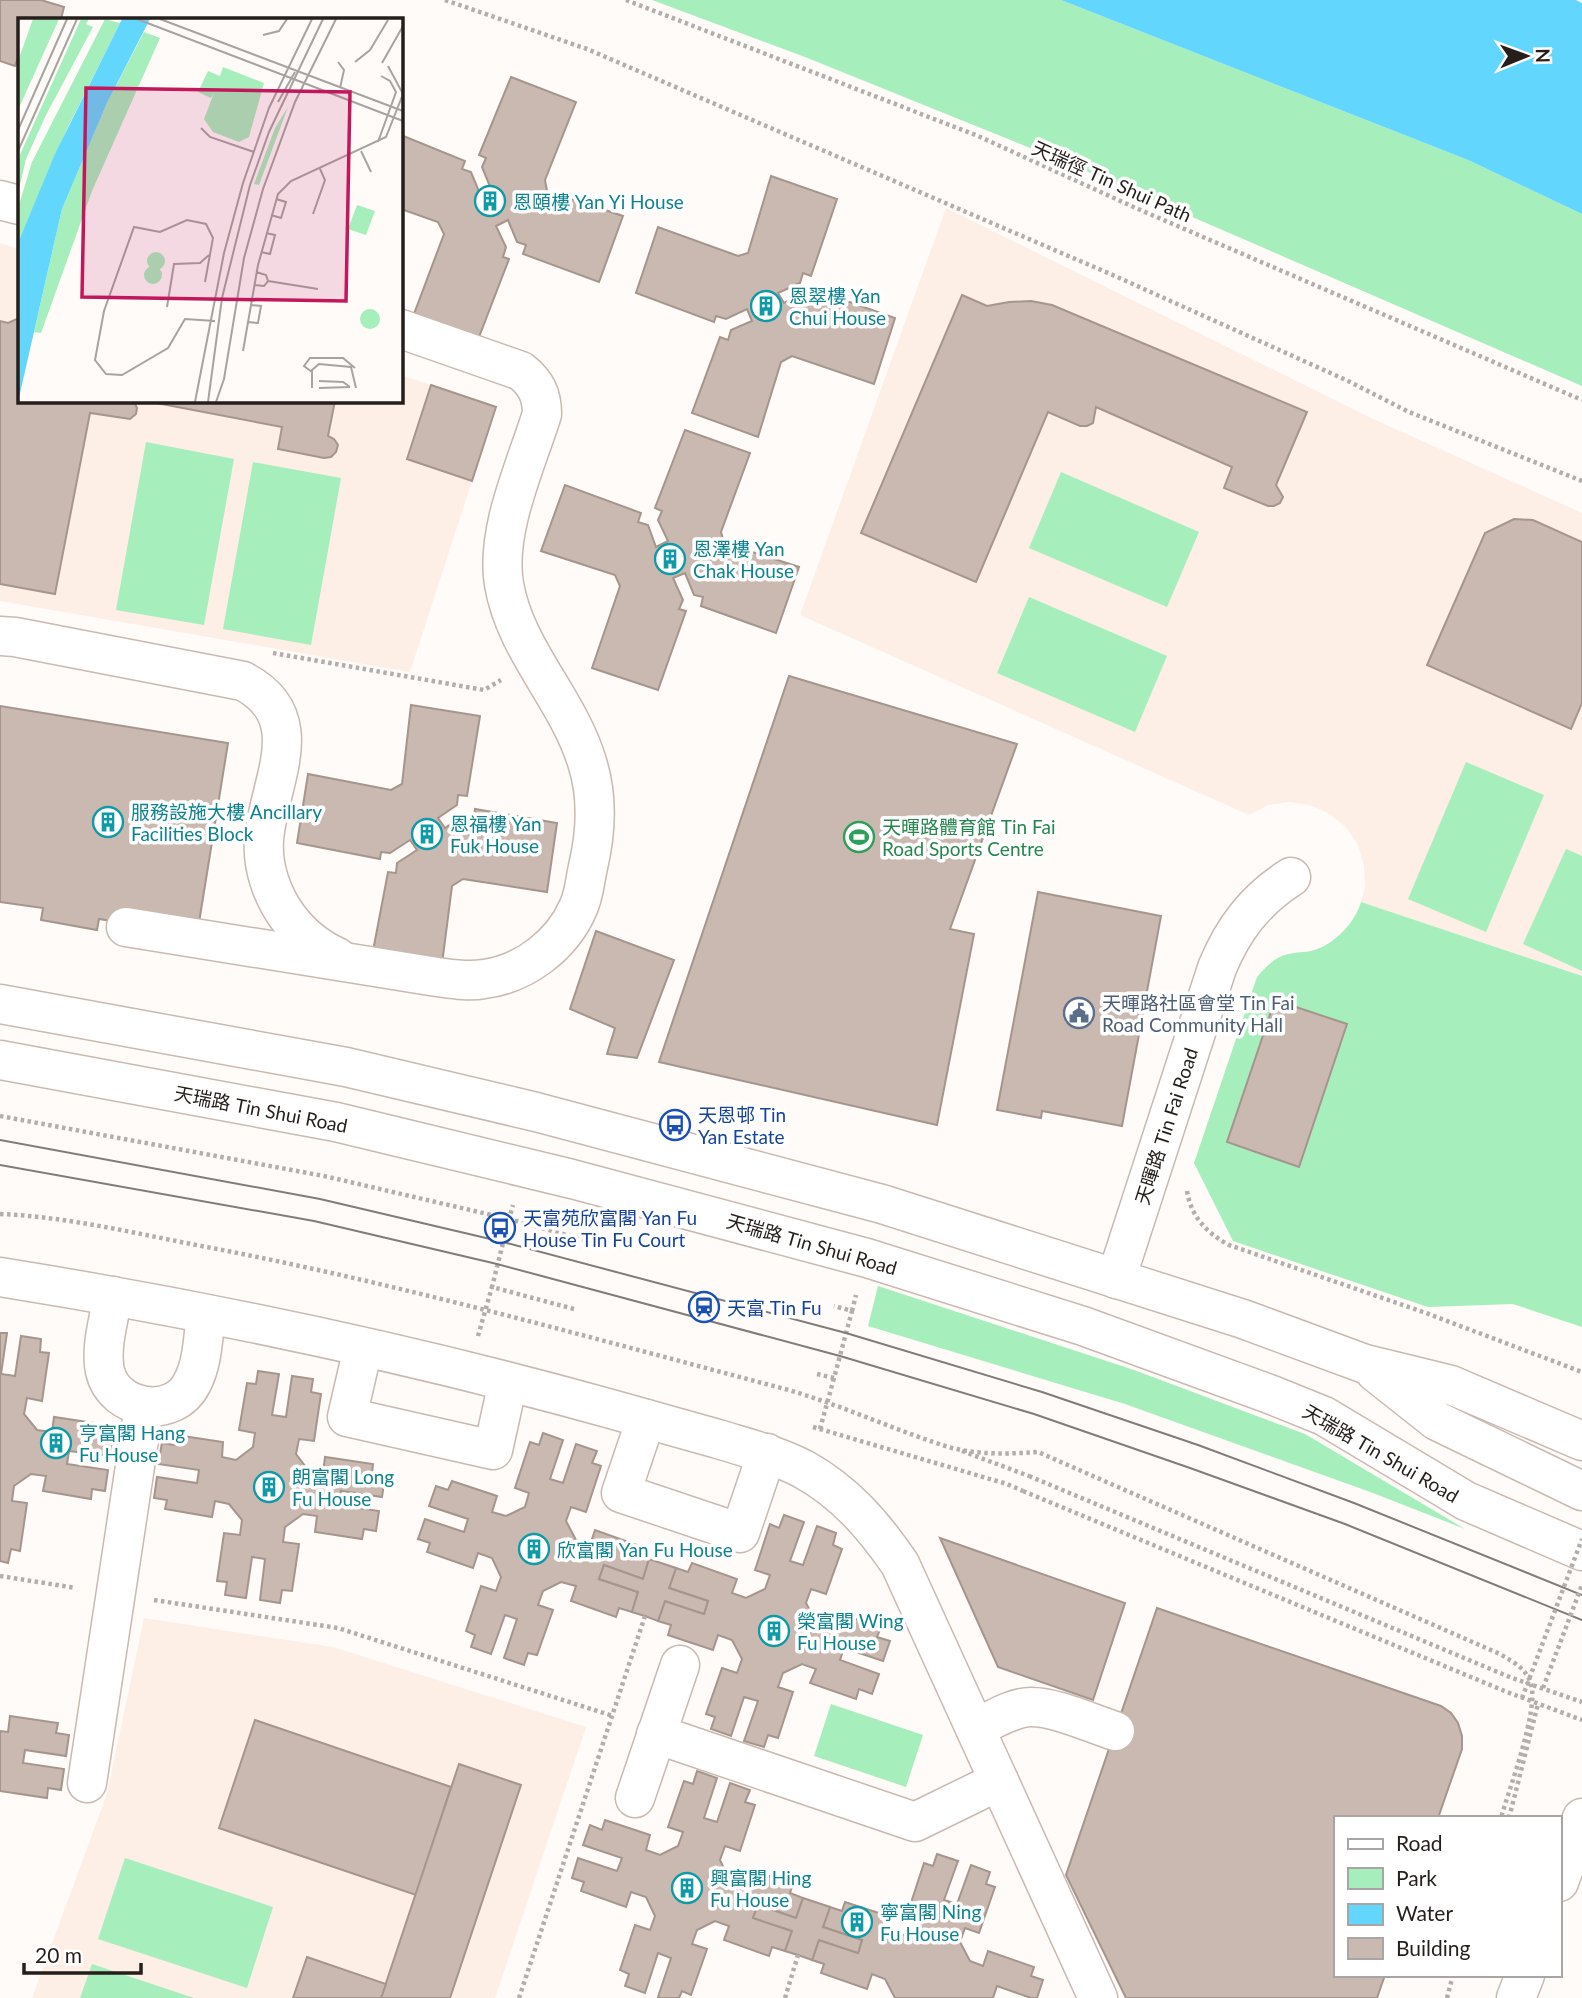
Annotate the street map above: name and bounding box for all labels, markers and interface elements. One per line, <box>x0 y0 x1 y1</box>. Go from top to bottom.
inset map <box>18 18 402 402</box>
north arrow <box>1491 21 1561 91</box>
text: N <box>1532 48 1555 63</box>
street label: 天瑞徑 Tin Shui Path <box>1029 136 1195 226</box>
building icon: 恩頤樓 Yan Yi House <box>473 184 507 218</box>
place label: 恩頤樓 Yan Yi House <box>513 190 684 213</box>
place label: 恩翠樓 Yan Chui House <box>789 284 886 329</box>
building icon: 恩翠樓 Yan Chui House <box>749 289 783 323</box>
place label: 恩澤樓 Yan Chak House <box>693 537 794 582</box>
building icon: 恩澤樓 Yan Chak House <box>653 542 687 576</box>
place label: 服務設施大樓 Ancillary Facilities Block <box>131 800 322 845</box>
building icon: 服務設施大樓 Ancillary Facilities Block <box>91 805 125 839</box>
place label: 恩福樓 Yan Fuk House <box>450 812 542 857</box>
place label: 天暉路體育館 Tin Fai Road Sports Centre <box>882 815 1055 860</box>
building icon: 恩福樓 Yan Fuk House <box>410 817 444 851</box>
sports icon: 天暉路體育館 Tin Fai Road Sports Centre <box>842 820 876 854</box>
place label: 天暉路社區會堂 Tin Fai Road Community Hall <box>1102 991 1294 1036</box>
public building icon: 天暉路社區會堂 Tin Fai Road Community Hall <box>1062 996 1096 1030</box>
street label: 天暉路 Tin Fai Road <box>1130 1045 1202 1207</box>
street label: 天瑞路 Tin Shui Road <box>172 1081 350 1137</box>
place label: 天恩邨 Tin Yan Estate <box>698 1103 786 1148</box>
bus stop icon: 天恩邨 Tin Yan Estate <box>658 1108 692 1142</box>
place label: 天富苑欣富閣 Yan Fu House Tin Fu Court <box>523 1206 697 1251</box>
street label: 天瑞路 Tin Shui Road <box>724 1209 900 1279</box>
bus stop icon: 天富苑欣富閣 Yan Fu House Tin Fu Court <box>483 1211 517 1245</box>
station icon: 天富 Tin Fu <box>687 1290 721 1324</box>
place label: 天富 Tin Fu <box>727 1296 822 1319</box>
street label: 天瑞路 Tin Shui Road <box>1299 1399 1463 1507</box>
place label: 亨富閣 Hang Fu House <box>79 1421 185 1466</box>
building icon: 亨富閣 Hang Fu House <box>39 1426 73 1460</box>
place label: 朗富閣 Long Fu House <box>292 1465 394 1510</box>
building icon: 朗富閣 Long Fu House <box>252 1470 286 1504</box>
building icon: 欣富閣 Yan Fu House <box>517 1532 551 1566</box>
place label: 欣富閣 Yan Fu House <box>557 1538 733 1561</box>
place label: 榮富閣 Wing Fu House <box>797 1609 904 1654</box>
building icon: 榮富閣 Wing Fu House <box>757 1614 791 1648</box>
legend <box>1334 1816 1561 1977</box>
text: Road <box>1396 1830 1443 1855</box>
text: Park <box>1396 1865 1437 1890</box>
place label: 興富閣 Hing Fu House <box>710 1866 811 1911</box>
building icon: 興富閣 Hing Fu House <box>670 1871 704 1905</box>
place label: 寧富閣 Ning Fu House <box>880 1900 981 1945</box>
text: Water <box>1396 1900 1453 1925</box>
building icon: 寧富閣 Ning Fu House <box>840 1905 874 1939</box>
scale bar <box>24 1932 142 1976</box>
text: Building <box>1396 1935 1471 1960</box>
text: 20 m <box>35 1942 82 1967</box>

